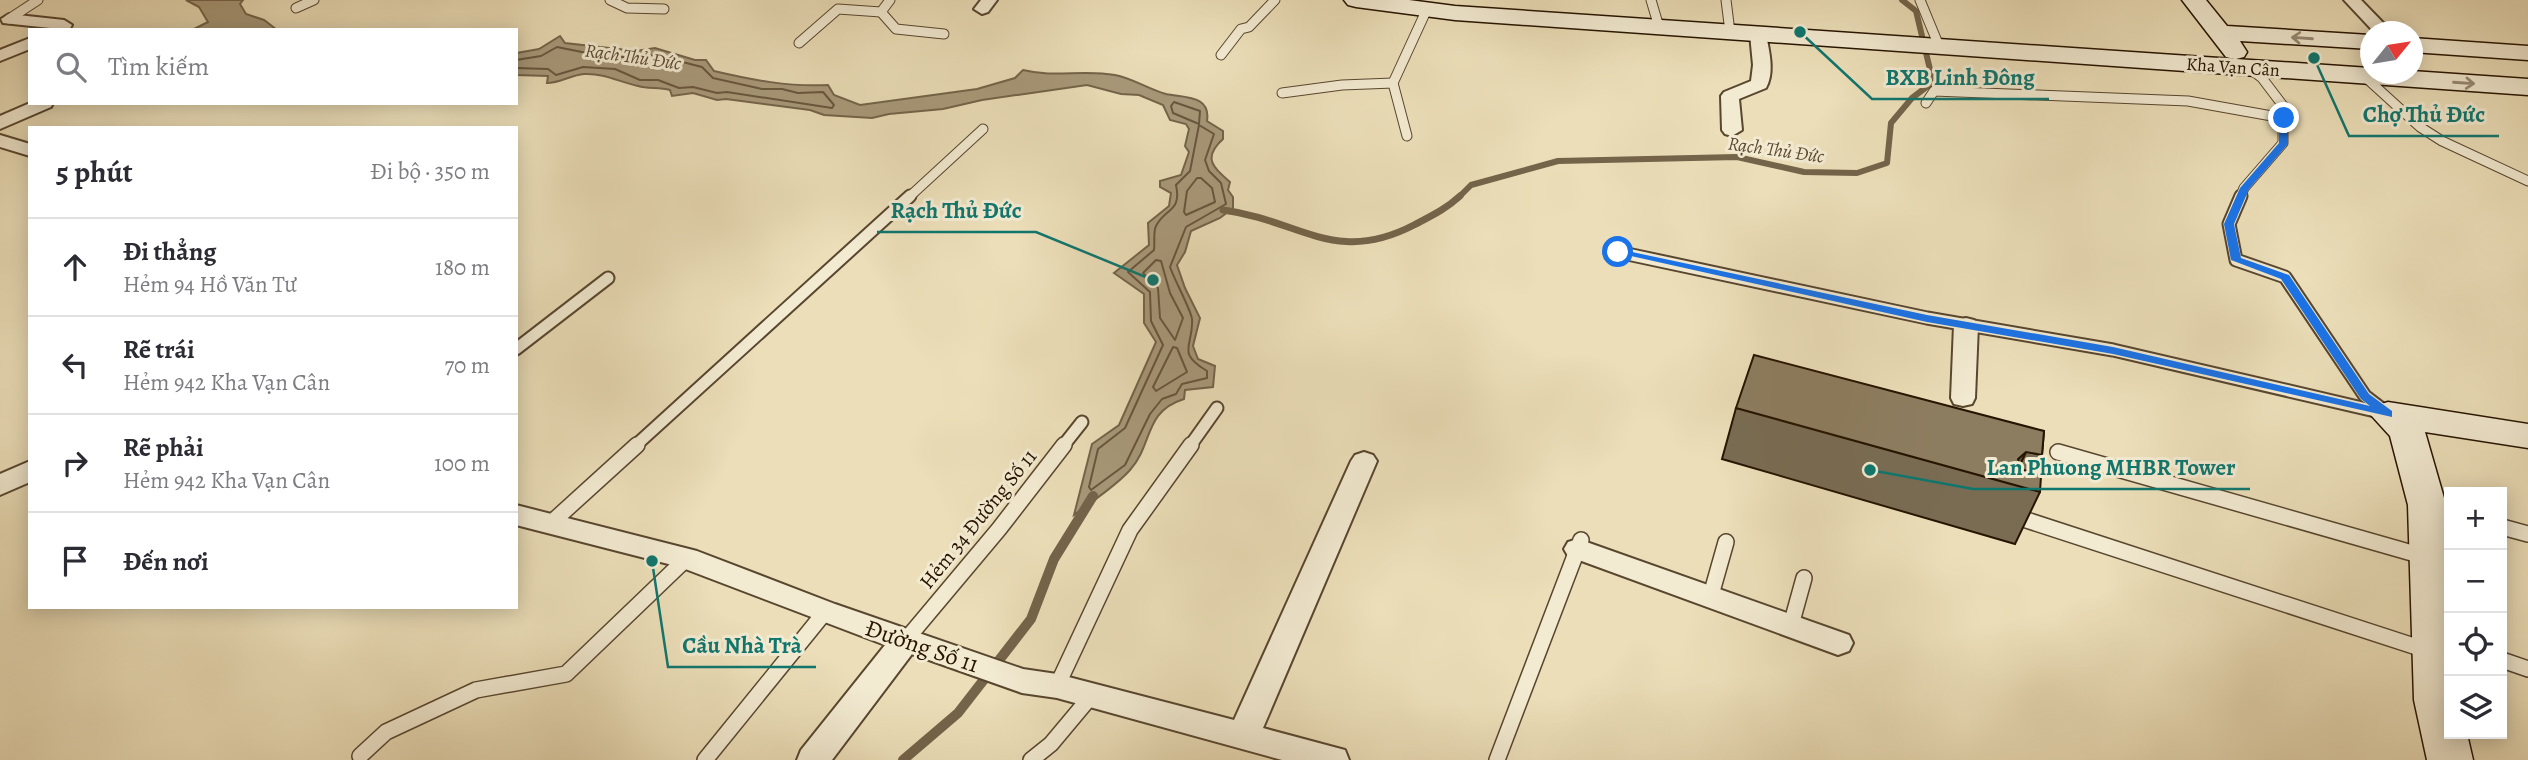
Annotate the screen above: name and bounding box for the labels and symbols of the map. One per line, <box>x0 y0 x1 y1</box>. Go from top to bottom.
north arrow <box>2360 21 2423 84</box>
one-way arrow <box>2292 31 2314 44</box>
water label: Rạch Thủ Đức <box>583 37 683 77</box>
street label: Kha Vạn Cân <box>2185 52 2281 82</box>
callout: BXB Linh Đông <box>1872 55 2049 99</box>
text: BXB Linh Đông <box>1885 62 2035 93</box>
one-way arrow <box>2452 76 2475 89</box>
callout: Chợ Thủ Đức <box>2349 92 2499 136</box>
text: Chợ Thủ Đức <box>2363 99 2485 130</box>
route end <box>2268 102 2299 133</box>
water label: Rạch Thủ Đức <box>1726 130 1826 170</box>
callout: Rạch Thủ Đức <box>877 188 1036 232</box>
text: Rạch Thủ Đức <box>890 195 1022 226</box>
route start <box>1602 236 1633 267</box>
street label: Hẻm 34 Đường Số 11 <box>913 443 1043 595</box>
callout: Lan Phuong MHBR Tower <box>1973 445 2250 489</box>
text: Lan Phuong MHBR Tower <box>1987 452 2236 483</box>
street label: Đường Số 11 <box>861 612 983 680</box>
callout: Cầu Nhà Trà <box>668 623 816 667</box>
text: Cầu Nhà Trà <box>682 630 802 661</box>

